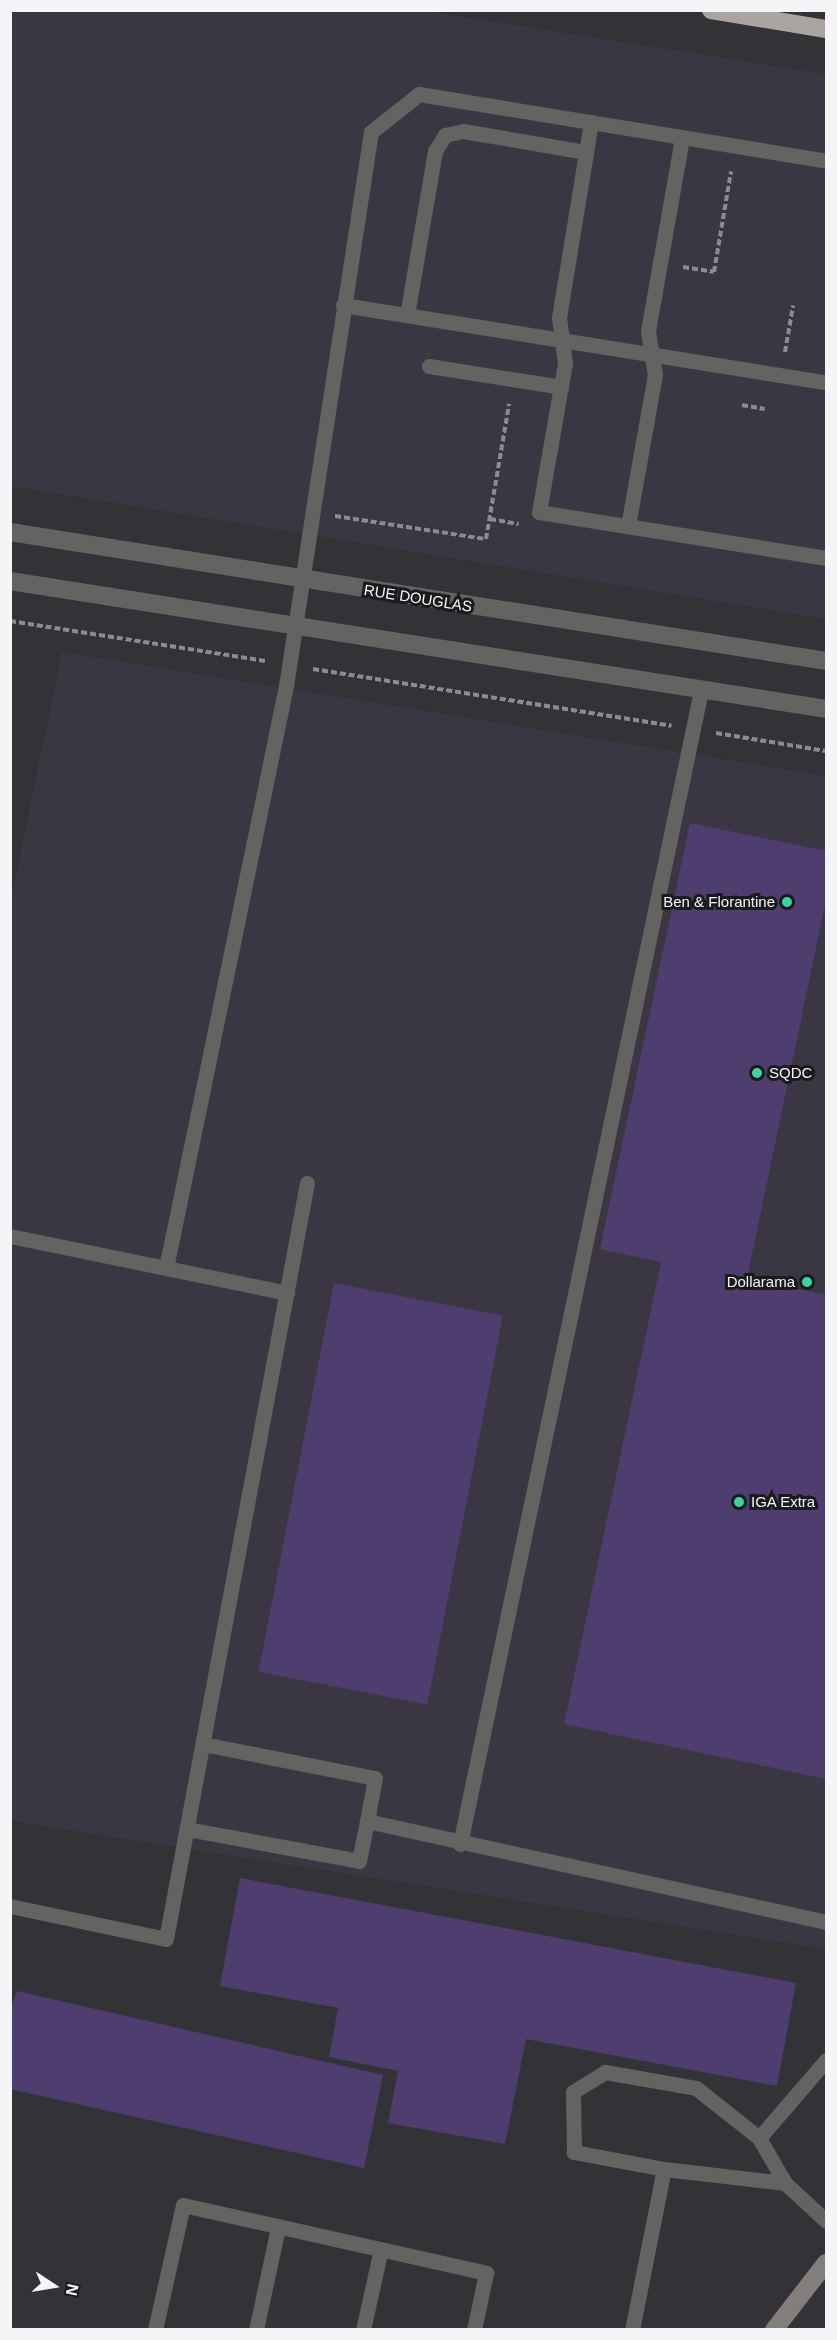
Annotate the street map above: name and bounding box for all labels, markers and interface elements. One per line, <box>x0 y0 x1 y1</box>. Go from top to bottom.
street label: RUE DOUGLAS <box>363 581 473 615</box>
place label: Ben & Florantine <box>663 893 775 911</box>
marker: Ben & Florantine <box>780 895 794 909</box>
place label: SQDC <box>769 1064 812 1082</box>
marker: SQDC <box>750 1066 764 1080</box>
place label: Dollarama <box>727 1273 795 1291</box>
marker: Dollarama <box>800 1275 814 1289</box>
place label: IGA Extra <box>751 1493 816 1511</box>
marker: IGA Extra <box>732 1495 746 1509</box>
north arrow <box>24 2256 84 2316</box>
text: N <box>63 2282 82 2297</box>

